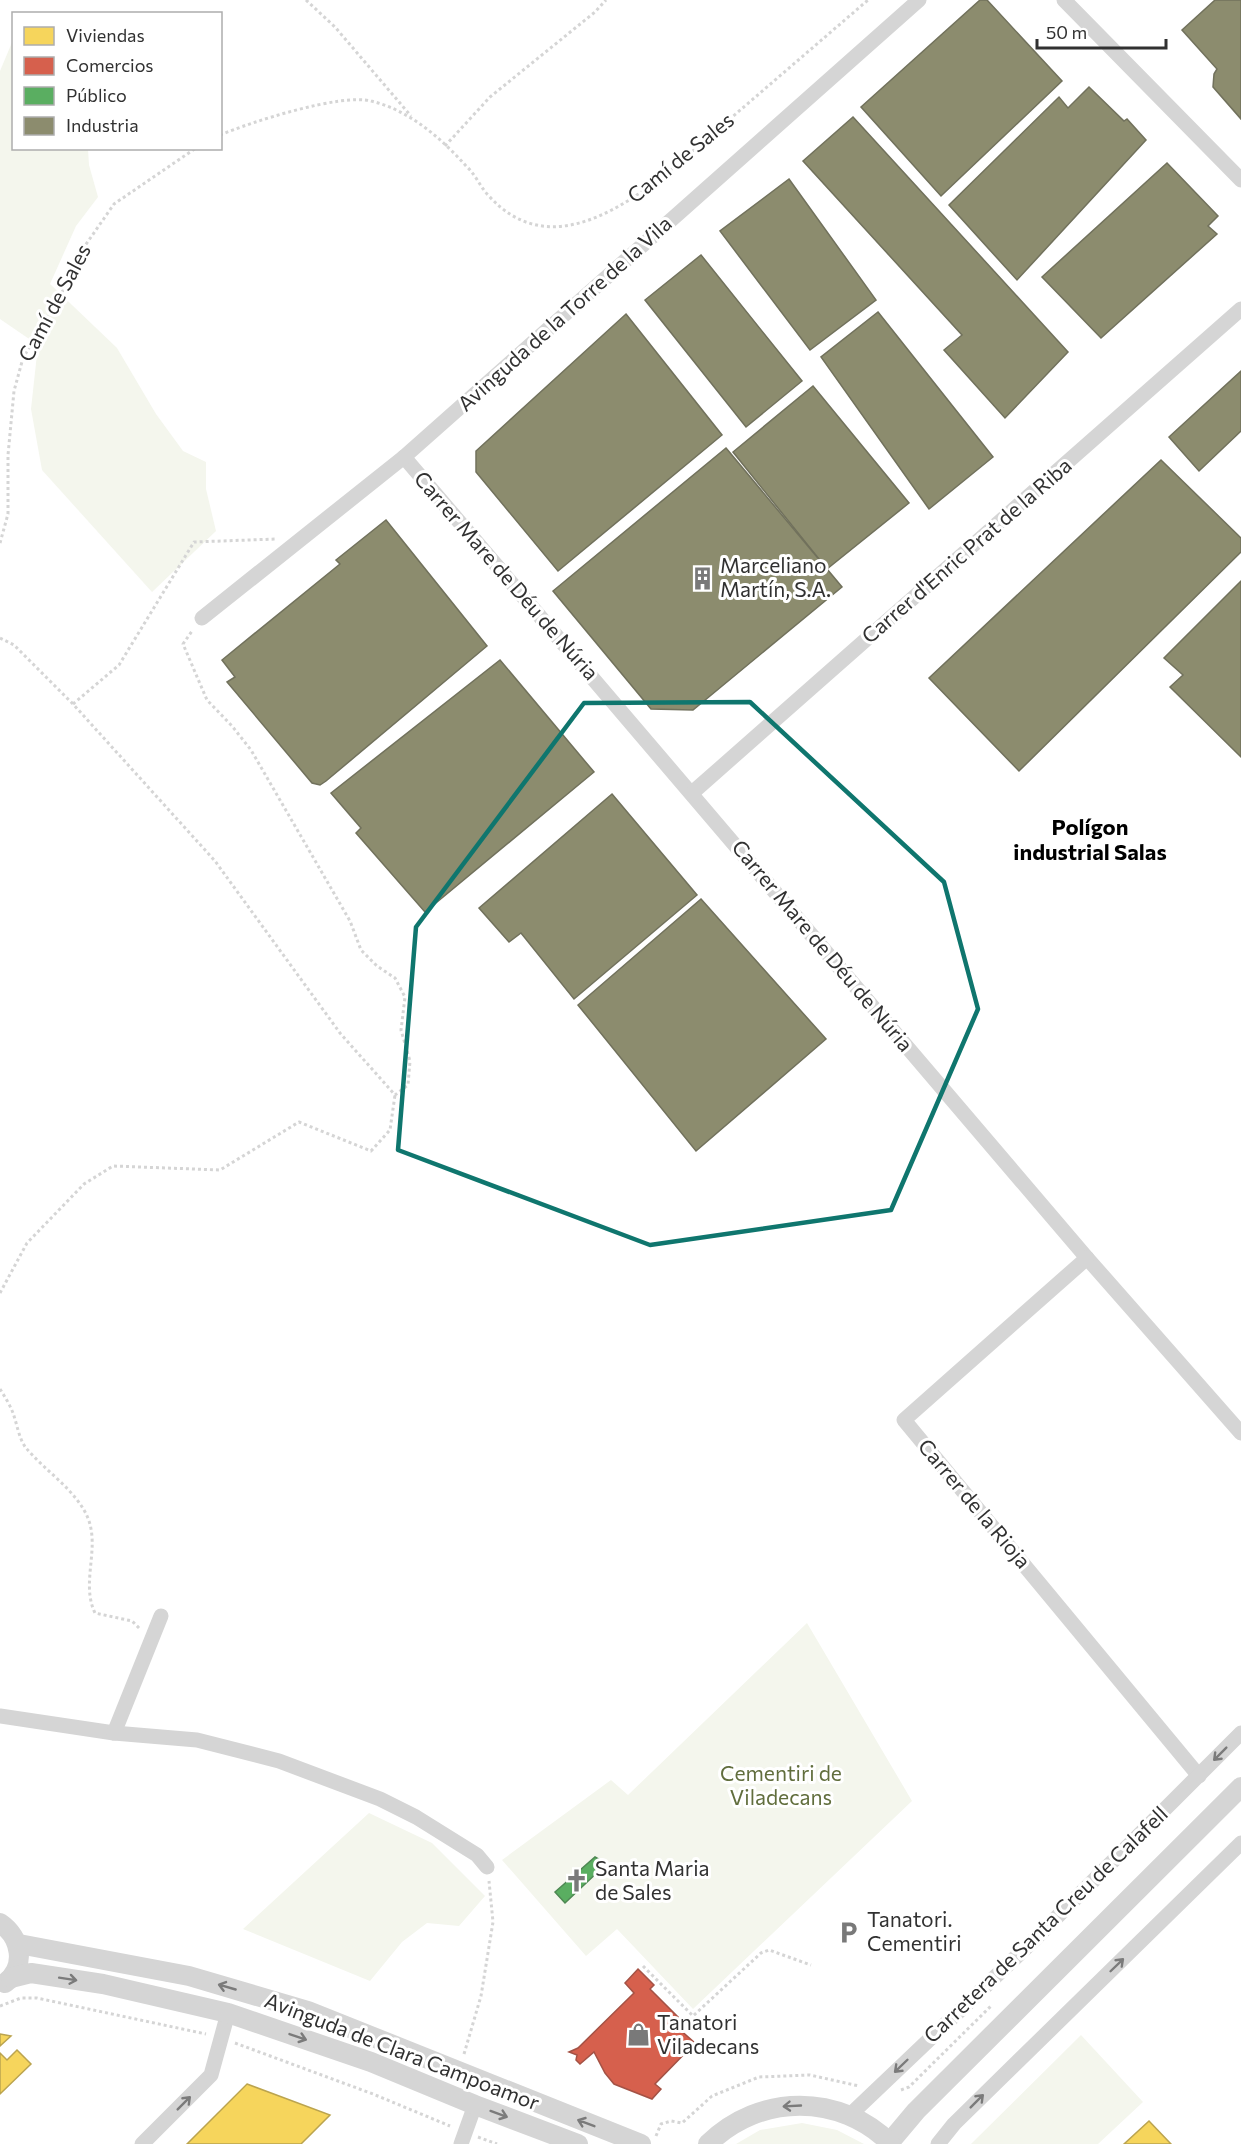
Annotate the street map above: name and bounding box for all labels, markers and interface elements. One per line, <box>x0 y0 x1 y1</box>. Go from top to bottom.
legend <box>12 12 222 150</box>
scale bar <box>1037 12 1166 50</box>
text: 50 m <box>1046 21 1087 43</box>
text: Viviendas <box>66 24 145 46</box>
text: Comercios <box>66 54 153 76</box>
text: Público <box>66 84 127 106</box>
street label: Camí de Sales <box>622 106 738 207</box>
text: Industria <box>66 114 139 136</box>
street label: Avinguda de la Torre de la Vila <box>452 210 676 416</box>
street label: Camí de Sales <box>12 239 95 365</box>
street label: Carrer d'Enric Prat de la Riba <box>856 452 1076 648</box>
street label: Carrer Mare de Déu de Núria <box>410 466 605 684</box>
place label: Marceliano Martín, S.A. <box>720 552 831 601</box>
building icon: Marceliano Martín, S.A. <box>689 565 715 591</box>
district label: Polígon industrial Salas <box>1013 813 1167 865</box>
street label: Carrer Mare de Déu de Núria <box>727 834 919 1056</box>
street label: Carrer de la Rioja <box>914 1433 1037 1573</box>
one-way arrow <box>1213 1747 1227 1762</box>
park label: Cementiri de Viladecans <box>720 1760 842 1809</box>
street label: Carretera de Santa Creu de Calafell <box>918 1801 1172 2047</box>
place label: Santa Maria de Sales <box>595 1855 710 1904</box>
church icon: Santa Maria de Sales <box>564 1868 590 1894</box>
place label: Tanatori. Cementiri <box>867 1906 962 1955</box>
parking icon: Tanatori. Cementiri <box>836 1919 862 1945</box>
one-way arrow <box>1109 1957 1124 1972</box>
one-way arrow <box>58 1973 78 1984</box>
one-way arrow <box>218 1981 237 1992</box>
street label: Avinguda de Clara Campoamor <box>262 1987 543 2115</box>
place label: Tanatori Viladecans <box>657 2009 759 2058</box>
shop icon: Tanatori Viladecans <box>626 2022 652 2048</box>
one-way arrow <box>288 2032 307 2043</box>
one-way arrow <box>894 2058 909 2073</box>
one-way arrow <box>970 2094 985 2108</box>
one-way arrow <box>176 2095 191 2110</box>
one-way arrow <box>783 2100 803 2111</box>
one-way arrow <box>489 2110 508 2121</box>
one-way arrow <box>577 2116 596 2127</box>

